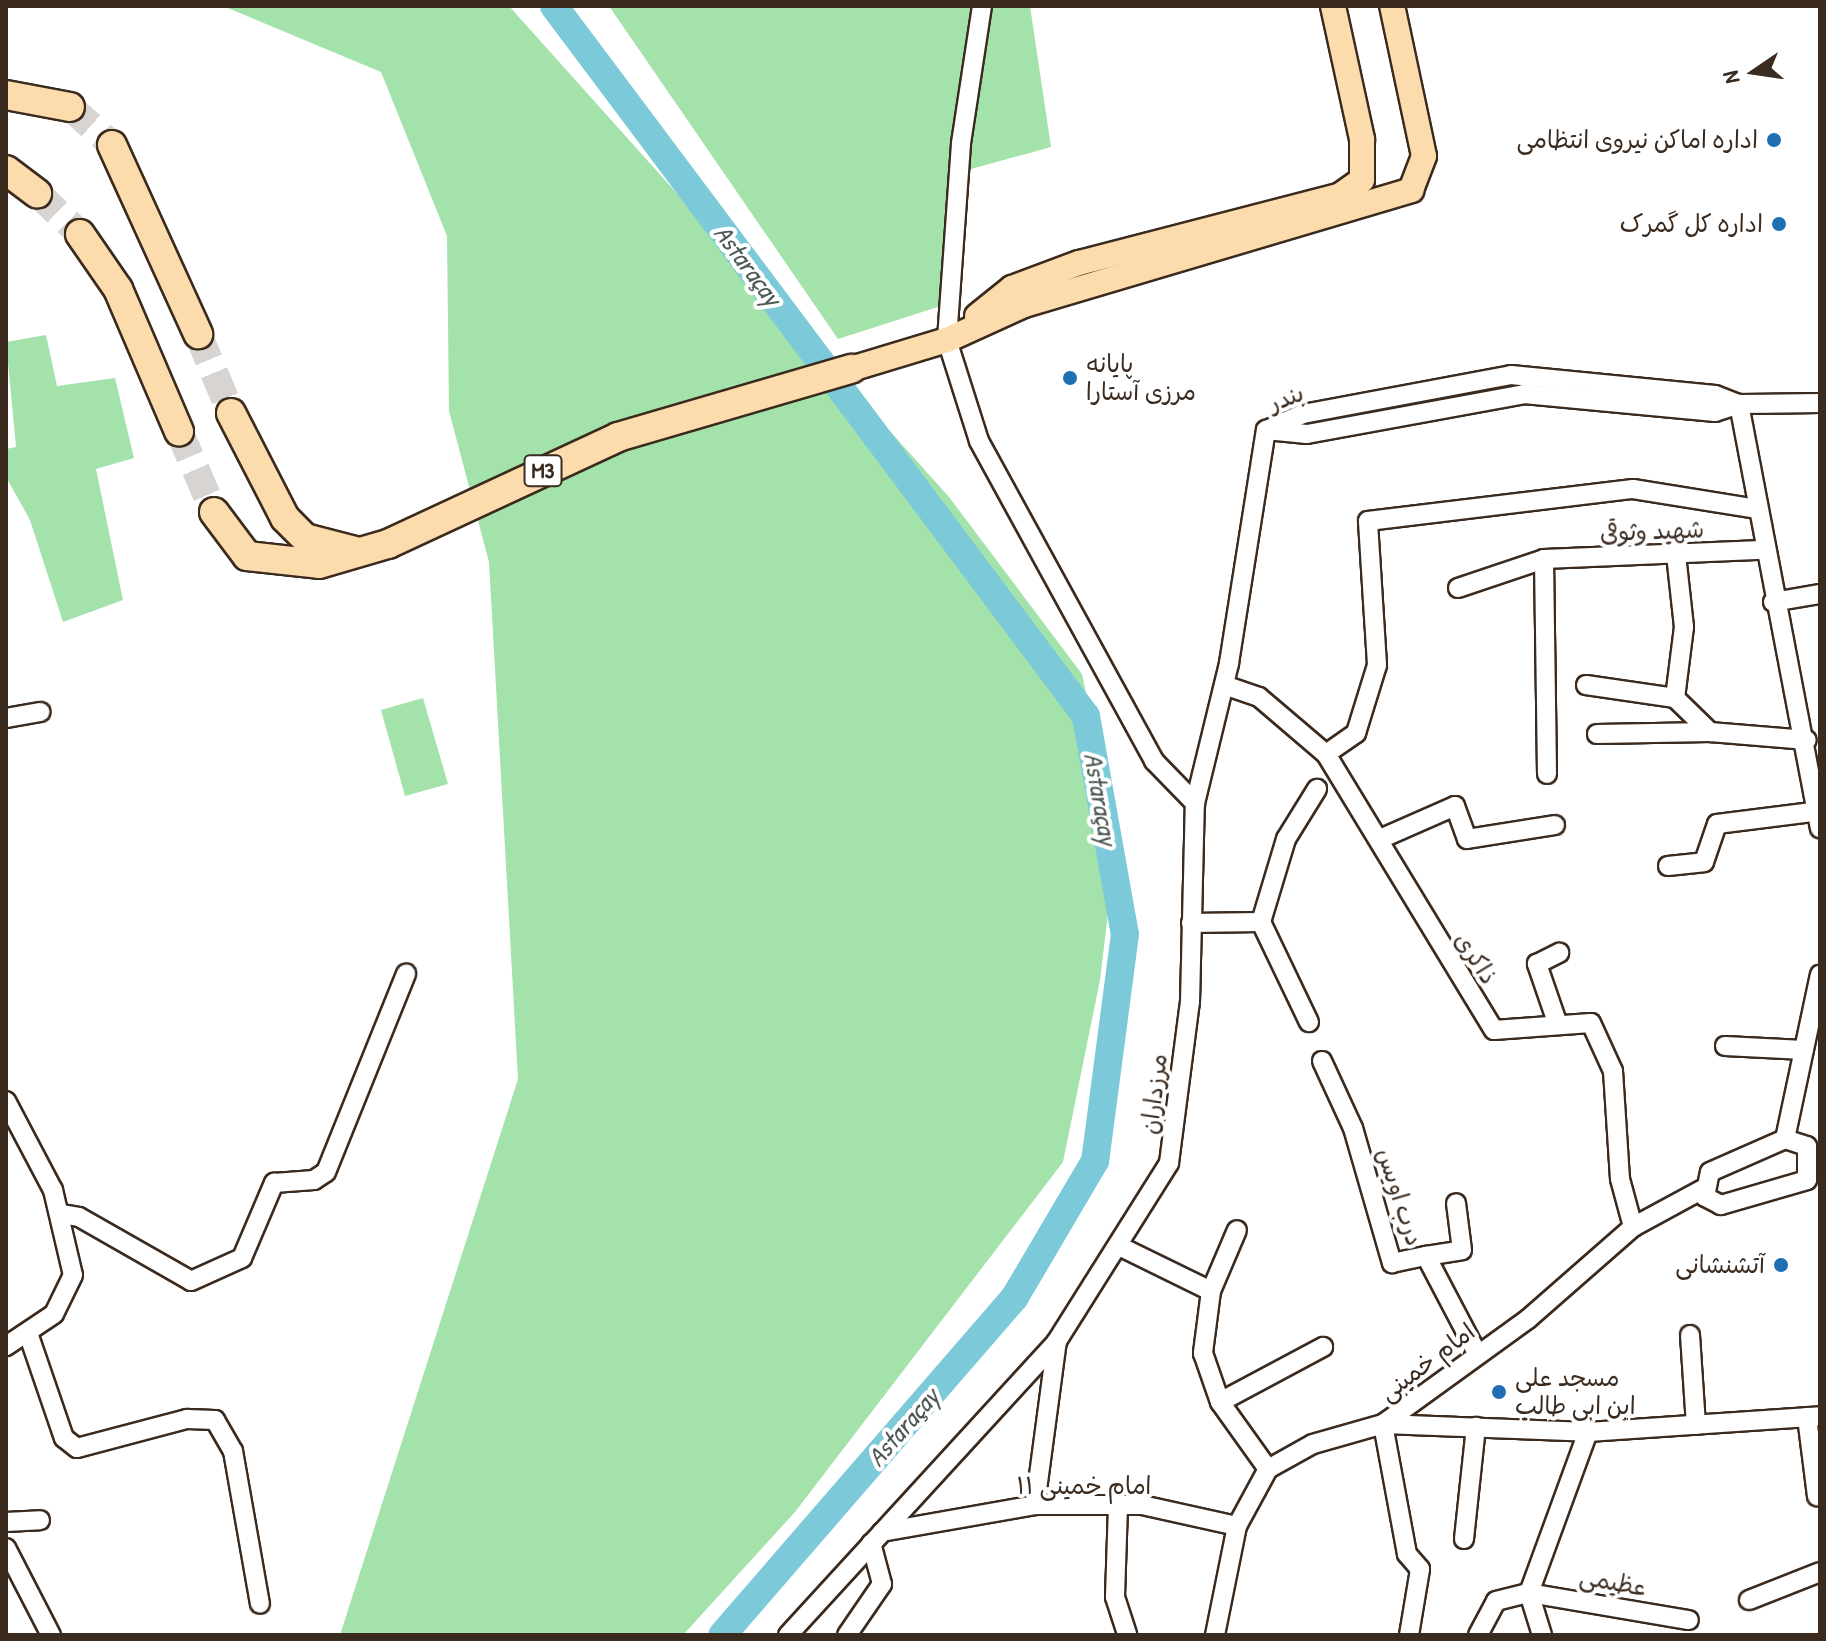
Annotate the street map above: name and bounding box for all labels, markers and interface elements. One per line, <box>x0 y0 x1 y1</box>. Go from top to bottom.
north arrow <box>1714 32 1794 112</box>
text: N <box>1715 68 1747 86</box>
place label: اداره اماکن نیروی انتظامی <box>1516 126 1758 154</box>
marker: اداره اماکن نیروی انتظامی <box>1765 131 1783 149</box>
place label: اداره کل گمرک <box>1620 210 1763 238</box>
marker: اداره کل گمرک <box>1770 215 1788 233</box>
water label: Astaraçay <box>707 218 789 312</box>
place label: پایانه مرزی آستارا <box>1086 350 1196 406</box>
marker: پایانه مرزی آستارا <box>1061 369 1079 387</box>
street label: بندر <box>1264 378 1308 418</box>
road number: M3 <box>523 453 563 489</box>
street label: شهید وثوقی <box>1599 515 1705 547</box>
water label: Astaraçay <box>1078 750 1124 848</box>
street label: ذاکری <box>1449 927 1503 989</box>
street label: مرزداران <box>1135 1052 1173 1136</box>
street label: درب اویس <box>1371 1145 1429 1249</box>
place label: آتشنشانی <box>1675 1251 1765 1279</box>
marker: آتشنشانی <box>1772 1256 1790 1274</box>
street label: امام خمینی <box>1374 1317 1480 1407</box>
place label: مسجد علی ابن ابی طالب <box>1515 1364 1636 1420</box>
water label: Astaraçay <box>861 1382 945 1472</box>
marker: مسجد علی ابن ابی طالب <box>1490 1383 1508 1401</box>
street label: امام خمینی ۱۱ <box>1017 1472 1151 1500</box>
street label: عظیمی <box>1577 1562 1649 1602</box>

